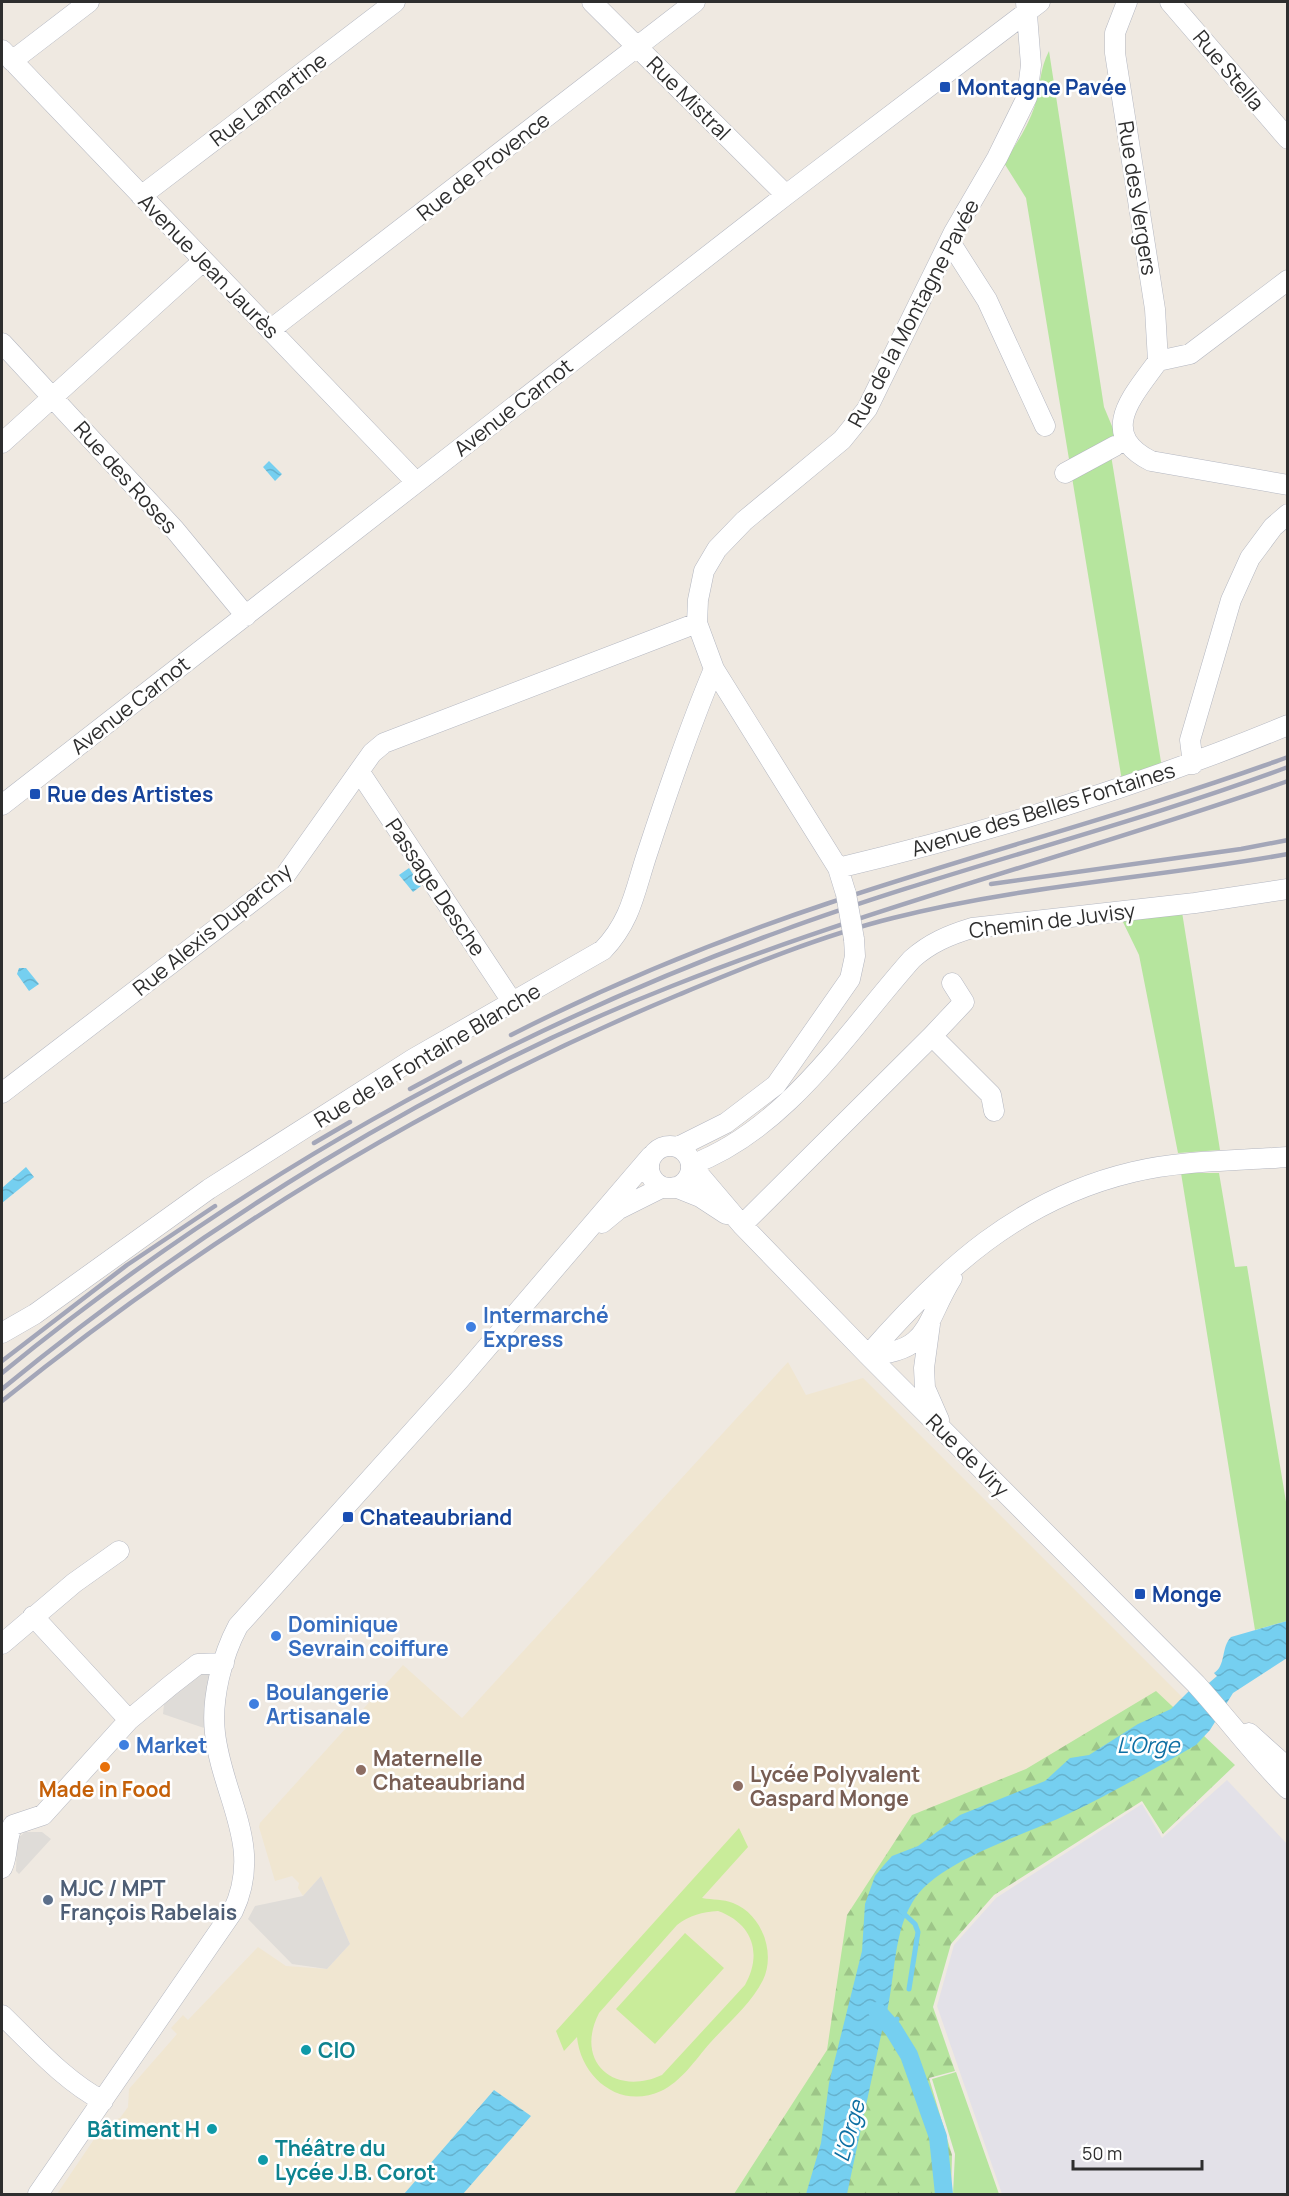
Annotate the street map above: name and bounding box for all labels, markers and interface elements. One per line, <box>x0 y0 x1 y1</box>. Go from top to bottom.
street label: Rue Stella <box>1187 24 1271 116</box>
street label: Rue Lamartine <box>204 46 332 152</box>
street label: Rue Mistral <box>641 50 737 146</box>
place label: Montagne Pavée <box>957 73 1127 101</box>
marker: Montagne Pavée <box>938 80 952 94</box>
street label: Rue de Provence <box>411 105 555 227</box>
street label: Rue des Vergers <box>1112 119 1164 277</box>
street label: Avenue Jean Jaurès <box>133 188 285 344</box>
street label: Rue de la Montagne Pavée <box>841 194 985 432</box>
street label: Avenue Carnot <box>448 352 578 462</box>
street label: Rue des Roses <box>68 415 184 539</box>
street label: Avenue Carnot <box>65 650 195 760</box>
street label: Avenue des Belles Fontaines <box>908 756 1178 862</box>
place label: Rue des Artistes <box>47 780 213 808</box>
marker: Rue des Artistes <box>28 787 42 801</box>
street label: Passage Desche <box>380 813 492 961</box>
street label: Rue Alexis Duparchy <box>127 856 297 1002</box>
street label: Chemin de Juvisy <box>967 896 1137 944</box>
street label: Rue de la Fontaine Blanche <box>309 976 545 1134</box>
place label: Intermarché Express <box>483 1301 609 1353</box>
marker: Intermarché Express <box>464 1320 478 1334</box>
street label: Rue de Viry <box>920 1407 1016 1503</box>
place label: Chateaubriand <box>360 1503 512 1531</box>
marker: Chateaubriand <box>341 1510 355 1524</box>
place label: Monge <box>1152 1580 1222 1608</box>
marker: Monge <box>1133 1587 1147 1601</box>
place label: Dominique Sevrain coiffure <box>288 1610 449 1662</box>
marker: Dominique Sevrain coiffure <box>269 1629 283 1643</box>
place label: Boulangerie Artisanale <box>266 1678 389 1730</box>
marker: Boulangerie Artisanale <box>247 1697 261 1711</box>
water label: L'Orge <box>1117 1730 1180 1760</box>
place label: Market <box>136 1731 207 1759</box>
marker: Market <box>117 1738 131 1752</box>
place label: Maternelle Chateaubriand <box>373 1744 525 1796</box>
marker: Made in Food <box>98 1760 112 1774</box>
place label: Lycée Polyvalent Gaspard Monge <box>750 1760 920 1812</box>
marker: Maternelle Chateaubriand <box>354 1763 368 1777</box>
place label: Made in Food <box>39 1775 171 1803</box>
marker: Lycée Polyvalent Gaspard Monge <box>731 1779 745 1793</box>
place label: MJC / MPT François Rabelais <box>60 1874 237 1926</box>
marker: MJC / MPT François Rabelais <box>41 1893 55 1907</box>
place label: CIO <box>318 2036 355 2064</box>
marker: CIO <box>299 2043 313 2057</box>
water label: L'Orge <box>826 2096 872 2165</box>
place label: Bâtiment H <box>87 2115 200 2143</box>
marker: Bâtiment H <box>205 2122 219 2136</box>
scale bar <box>1073 2133 1202 2171</box>
place label: Théâtre du Lycée J.B. Corot <box>275 2134 436 2186</box>
text: 50 m <box>1082 2141 1122 2165</box>
marker: Théâtre du Lycée J.B. Corot <box>256 2153 270 2167</box>

